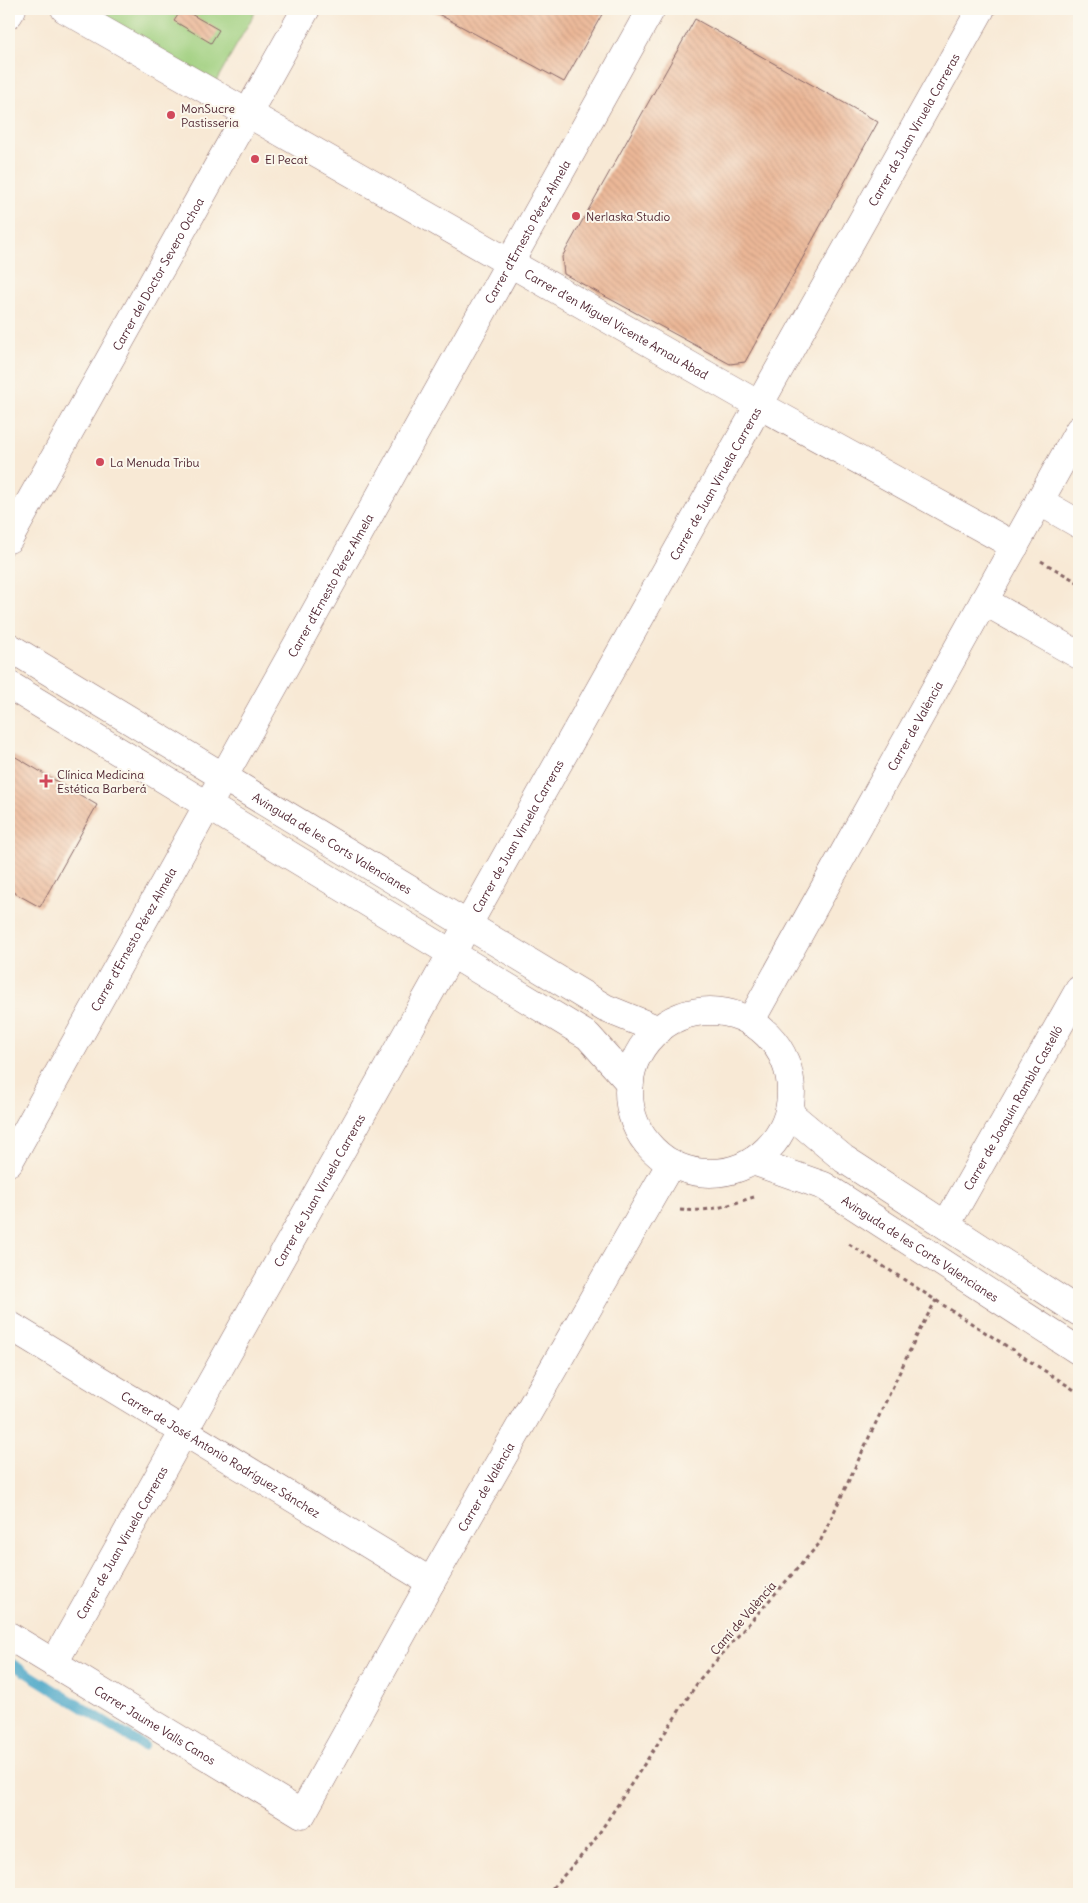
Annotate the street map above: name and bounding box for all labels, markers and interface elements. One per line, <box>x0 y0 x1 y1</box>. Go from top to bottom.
street label: Carrer de Juan Viruela Carreras <box>865 50 962 209</box>
place label: MonSucre Pastisseria <box>181 101 239 130</box>
marker: MonSucre Pastisseria <box>165 109 177 121</box>
place label: El Pecat <box>265 152 308 167</box>
marker: El Pecat <box>249 153 261 165</box>
street label: Carrer d'Ernesto Pérez Almela <box>481 157 573 306</box>
street label: Carrer del Doctor Severo Ochoa <box>109 194 207 353</box>
place label: Nerlaska Studio <box>586 209 671 224</box>
marker: Nerlaska Studio <box>570 210 582 222</box>
street label: Carrer d'en Miguel Vicente Arnau Abad <box>522 265 711 382</box>
street label: Carrer de Juan Viruela Carreras <box>666 404 764 563</box>
place label: La Menuda Tribu <box>110 455 200 470</box>
marker: La Menuda Tribu <box>94 456 106 468</box>
street label: Carrer d'Ernesto Pérez Almela <box>284 511 376 660</box>
street label: Carrer de València <box>884 678 946 773</box>
street label: Carrer de Juan Viruela Carreras <box>469 757 566 915</box>
place label: Clínica Medicina Estética Barberá <box>57 767 147 796</box>
marker: Clínica Medicina Estética Barberá <box>39 774 53 788</box>
street label: Avinguda de les Corts Valencianes <box>250 789 415 897</box>
street label: Carrer d'Ernesto Pérez Almela <box>87 865 179 1014</box>
street label: Carrer de Joaquín Rambla Castelló <box>960 1022 1065 1193</box>
street label: Carrer de Juan Viruela Carreras <box>270 1111 368 1269</box>
street label: Avinguda de les Corts Valencianes <box>839 1192 1002 1305</box>
street label: Carrer de José Antonio Rodríguez Sánchez <box>119 1388 323 1520</box>
street label: Carrer de València <box>454 1439 517 1534</box>
street label: Carrer de Juan Viruela Carreras <box>73 1463 170 1622</box>
street label: Camí de València <box>707 1578 779 1658</box>
street label: Carrer Jaume Valls Canos <box>92 1682 219 1767</box>

